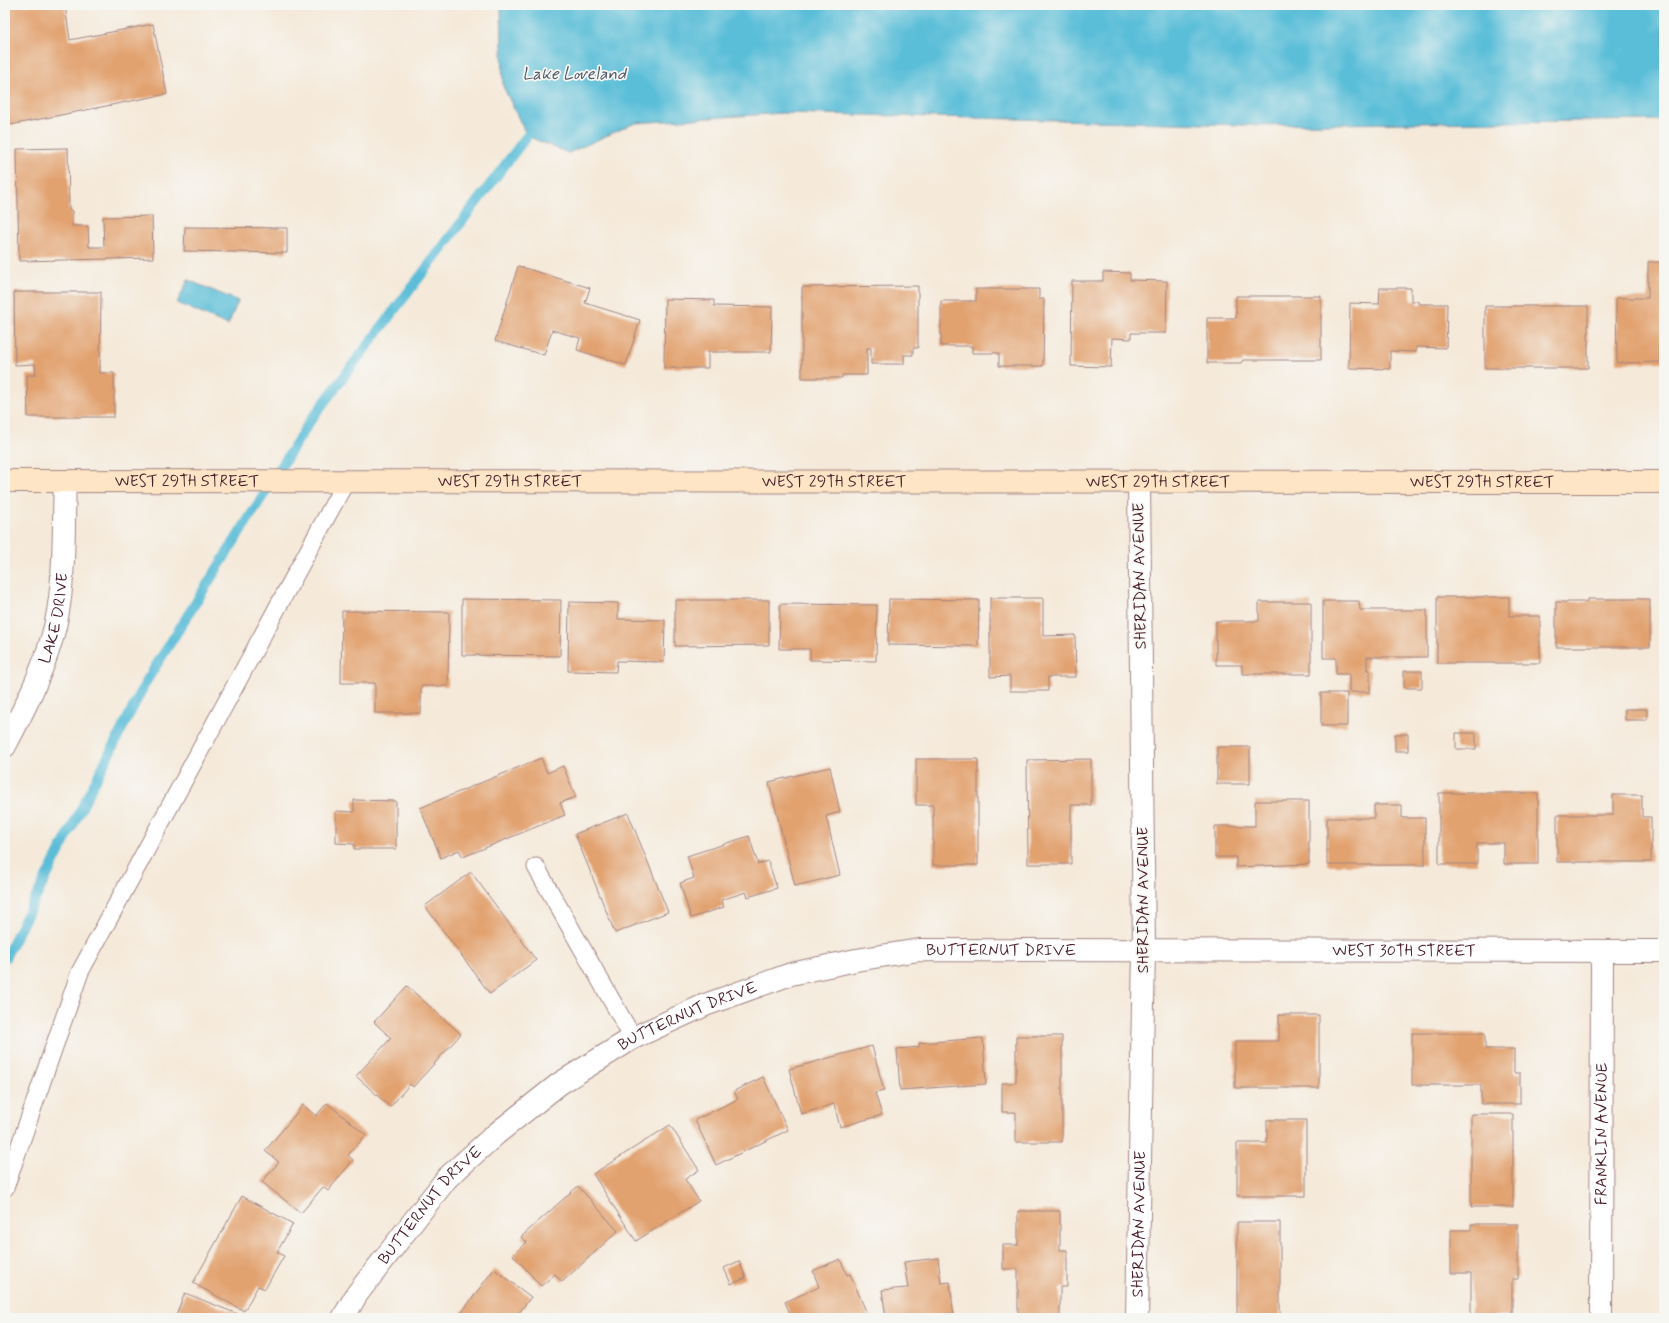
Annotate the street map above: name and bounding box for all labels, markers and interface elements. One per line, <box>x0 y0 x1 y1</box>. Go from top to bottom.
water label: Lake Loveland <box>522 63 628 85</box>
street label: WEST 29TH STREET <box>115 471 259 492</box>
street label: WEST 29TH STREET <box>438 471 582 492</box>
street label: WEST 29TH STREET <box>762 471 906 492</box>
street label: WEST 29TH STREET <box>1086 471 1230 492</box>
street label: WEST 29TH STREET <box>1410 471 1554 492</box>
street label: SHERIDAN AVENUE <box>1128 503 1152 649</box>
street label: LAKE DRIVE <box>34 572 73 666</box>
street label: SHERIDAN AVENUE <box>1133 827 1154 973</box>
street label: BUTTERNUT DRIVE <box>926 940 1076 961</box>
street label: WEST 30TH STREET <box>1332 940 1476 961</box>
street label: BUTTERNUT DRIVE <box>614 977 760 1055</box>
street label: FRANKLIN AVENUE <box>1591 1063 1612 1205</box>
street label: BUTTERNUT DRIVE <box>373 1141 486 1269</box>
street label: SHERIDAN AVENUE <box>1127 1151 1151 1298</box>

